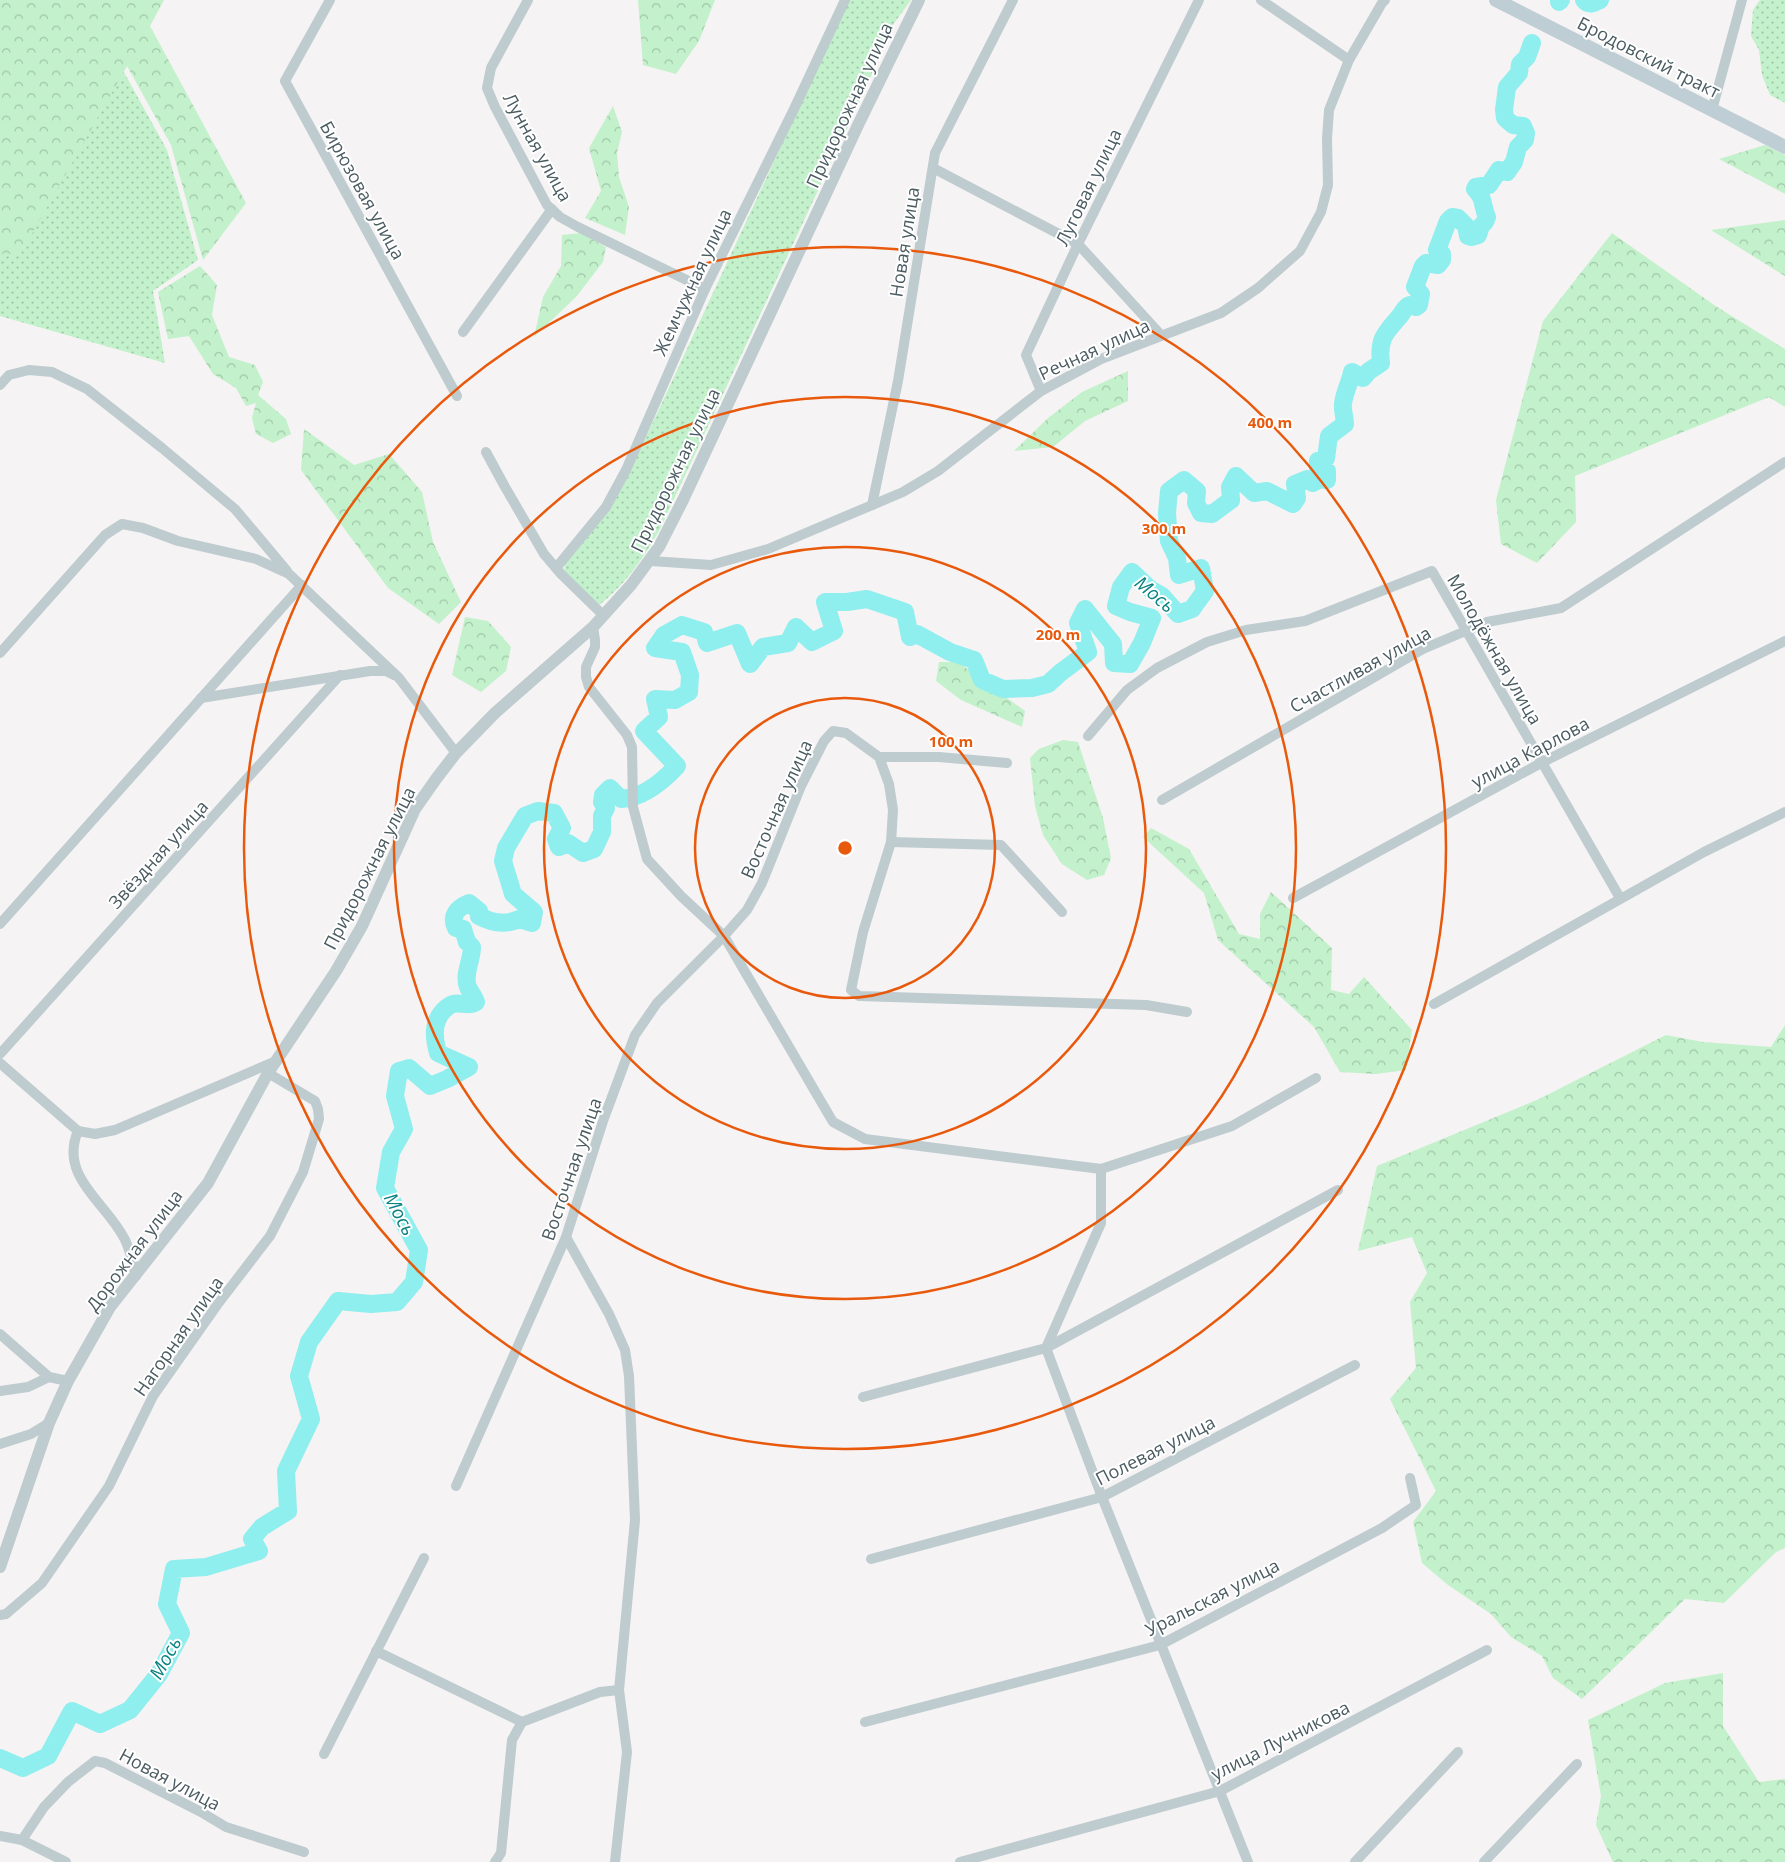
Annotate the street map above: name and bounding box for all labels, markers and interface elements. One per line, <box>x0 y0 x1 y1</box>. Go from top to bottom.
street label: Бродовский тракт <box>1574 11 1725 104</box>
street label: Придорожная улица <box>800 18 898 192</box>
street label: Лунная улица <box>498 88 578 206</box>
street label: Бирюзовая улица <box>315 116 411 264</box>
street label: Луговая улица <box>1049 125 1127 249</box>
street label: Новая улица <box>883 185 925 299</box>
street label: Жемчужная улица <box>647 205 737 359</box>
street label: Речная улица <box>1035 313 1153 385</box>
street label: Придорожная улица <box>625 384 725 556</box>
text: 400 m <box>1248 412 1292 432</box>
text: 300 m <box>1142 518 1186 538</box>
street label: Молодёжная улица <box>1442 569 1548 729</box>
water label: Мось <box>1129 570 1181 618</box>
street label: Счастливая улица <box>1285 620 1435 718</box>
text: 200 m <box>1036 624 1080 644</box>
street label: улица Карлова <box>1467 711 1593 793</box>
text: 100 m <box>929 731 973 751</box>
street label: Восточная улица <box>735 736 817 882</box>
street label: Придорожная улица <box>317 782 421 954</box>
street label: Звёздная улица <box>103 795 213 913</box>
centre of rings <box>836 839 854 857</box>
street label: Восточная улица <box>535 1094 607 1244</box>
street label: Дорожная улица <box>80 1184 188 1316</box>
water label: Мось <box>378 1188 422 1240</box>
street label: Нагорная улица <box>128 1271 228 1401</box>
street label: Полевая улица <box>1091 1409 1219 1491</box>
street label: Уральская улица <box>1141 1553 1283 1641</box>
water label: Мось <box>143 1632 187 1684</box>
street label: улица Лучникова <box>1207 1695 1353 1785</box>
street label: Новая улица <box>115 1742 225 1816</box>

